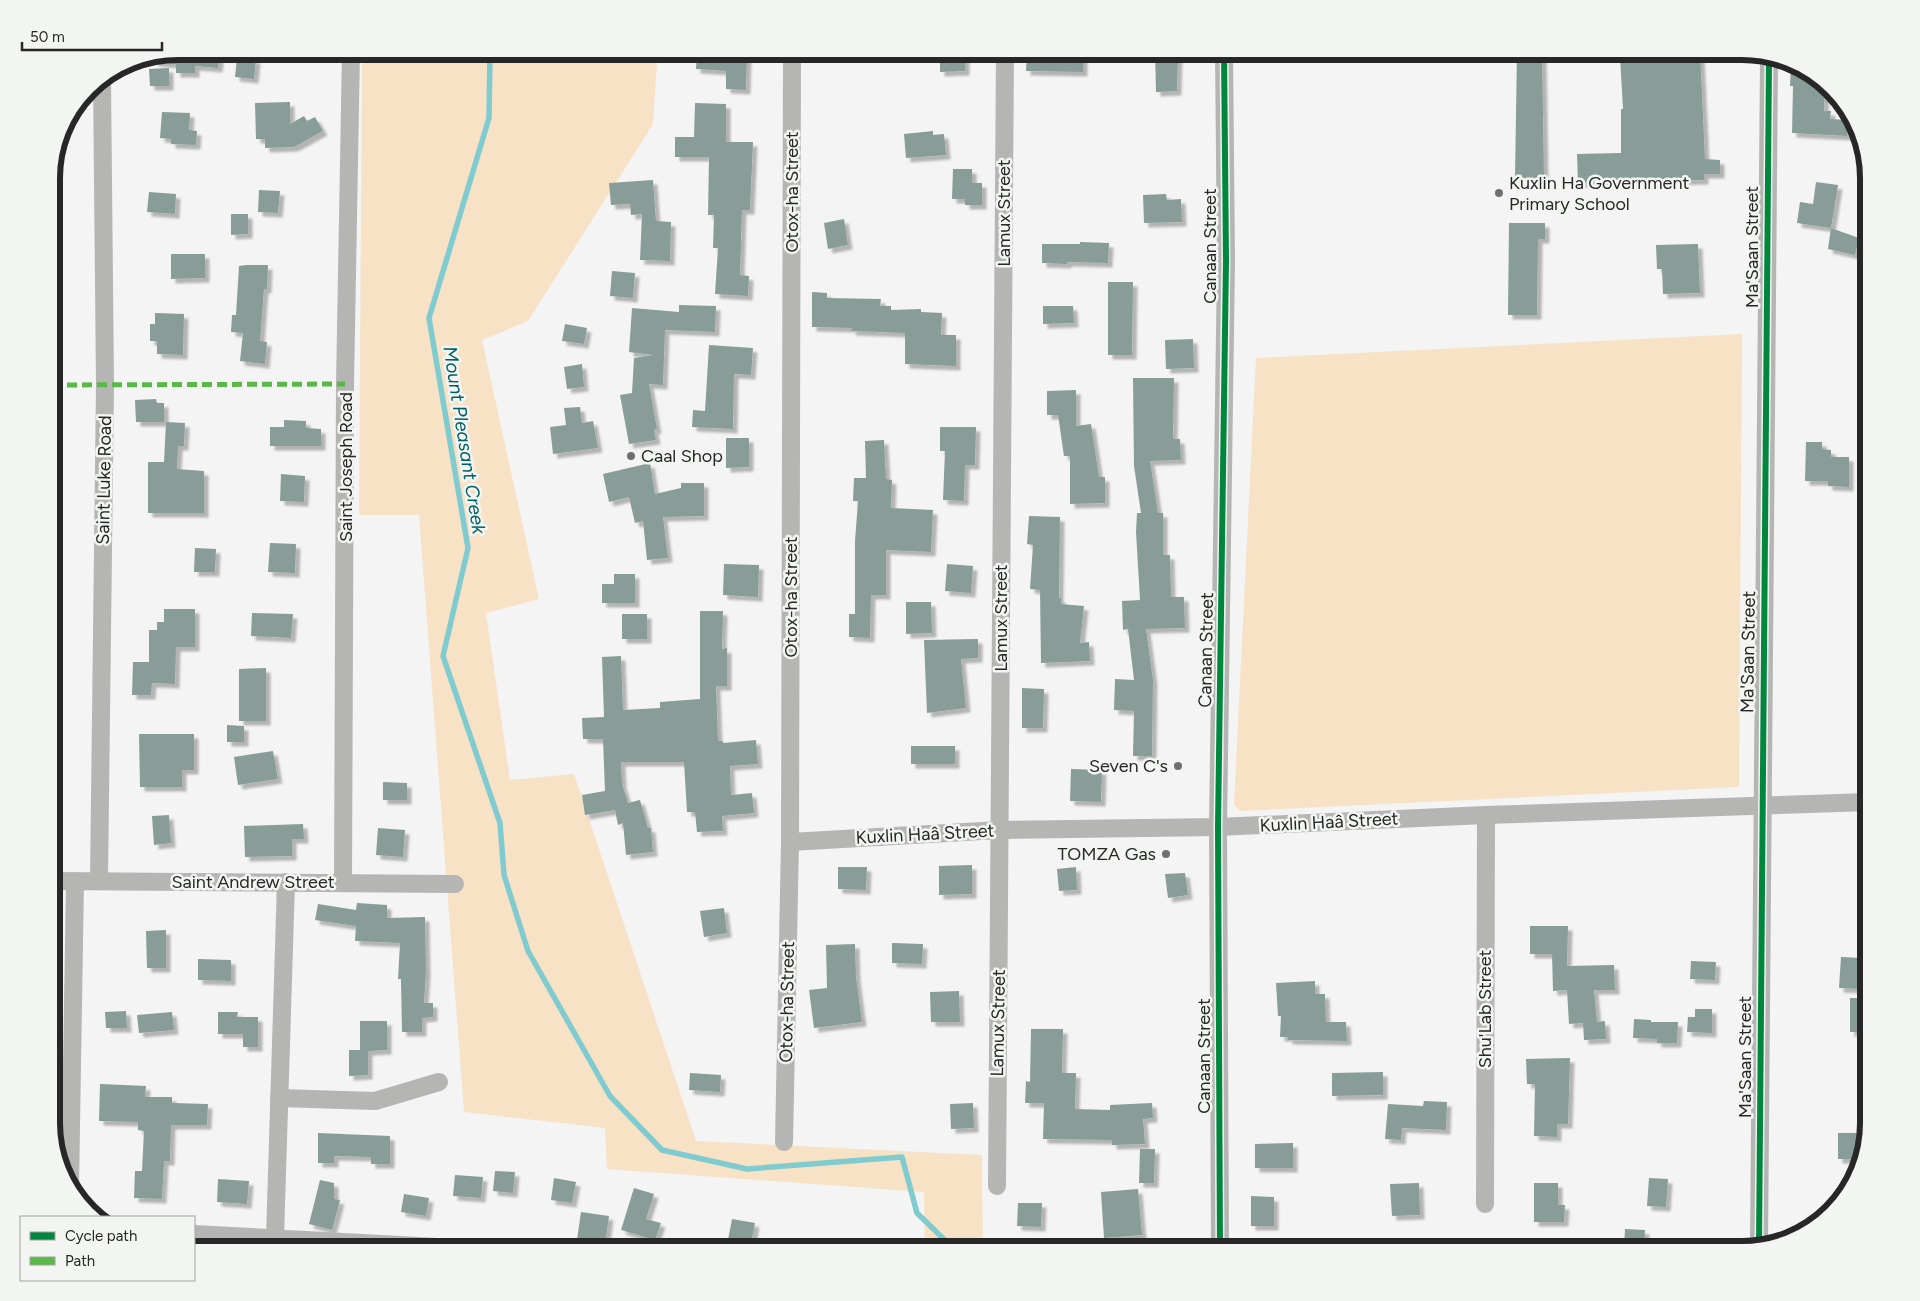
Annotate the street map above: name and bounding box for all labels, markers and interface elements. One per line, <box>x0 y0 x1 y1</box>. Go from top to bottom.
scale bar <box>22 20 162 52</box>
text: 50 m <box>30 28 65 46</box>
street label: Otox-ha Street <box>781 131 803 253</box>
street label: Lamux Street <box>993 159 1015 267</box>
place label: Kuxlin Ha Government Primary School <box>1509 172 1689 215</box>
street label: Ma'Saan Street <box>1741 186 1763 308</box>
marker: Kuxlin Ha Government Primary School <box>1493 187 1505 199</box>
street label: Canaan Street <box>1199 188 1221 304</box>
water label: Mount Pleasant Creek <box>438 344 491 536</box>
street label: Saint Joseph Road <box>335 392 357 542</box>
street label: Saint Luke Road <box>92 415 116 545</box>
place label: Caal Shop <box>641 445 723 467</box>
marker: Caal Shop <box>625 450 637 462</box>
street label: Otox-ha Street <box>780 536 802 658</box>
street label: Lamux Street <box>990 564 1012 672</box>
street label: Ma'Saan Street <box>1736 590 1760 713</box>
street label: Canaan Street <box>1194 592 1218 708</box>
place label: Seven C's <box>1089 755 1168 777</box>
marker: Seven C's <box>1172 760 1184 772</box>
street label: Kuxlin Haâ Street <box>1259 807 1399 837</box>
street label: Kuxlin Haâ Street <box>855 819 995 849</box>
place label: TOMZA Gas <box>1057 843 1156 865</box>
marker: TOMZA Gas <box>1160 848 1172 860</box>
street label: Saint Andrew Street <box>171 871 335 893</box>
street label: Otox-ha Street <box>775 941 799 1063</box>
street label: Shu'Lab Street <box>1474 949 1496 1068</box>
street label: Lamux Street <box>986 969 1010 1077</box>
street label: Ma'Saan Street <box>1734 996 1756 1118</box>
street label: Canaan Street <box>1193 998 1215 1114</box>
legend <box>20 1216 195 1281</box>
text: Cycle path <box>65 1227 137 1245</box>
text: Path <box>65 1252 95 1270</box>

